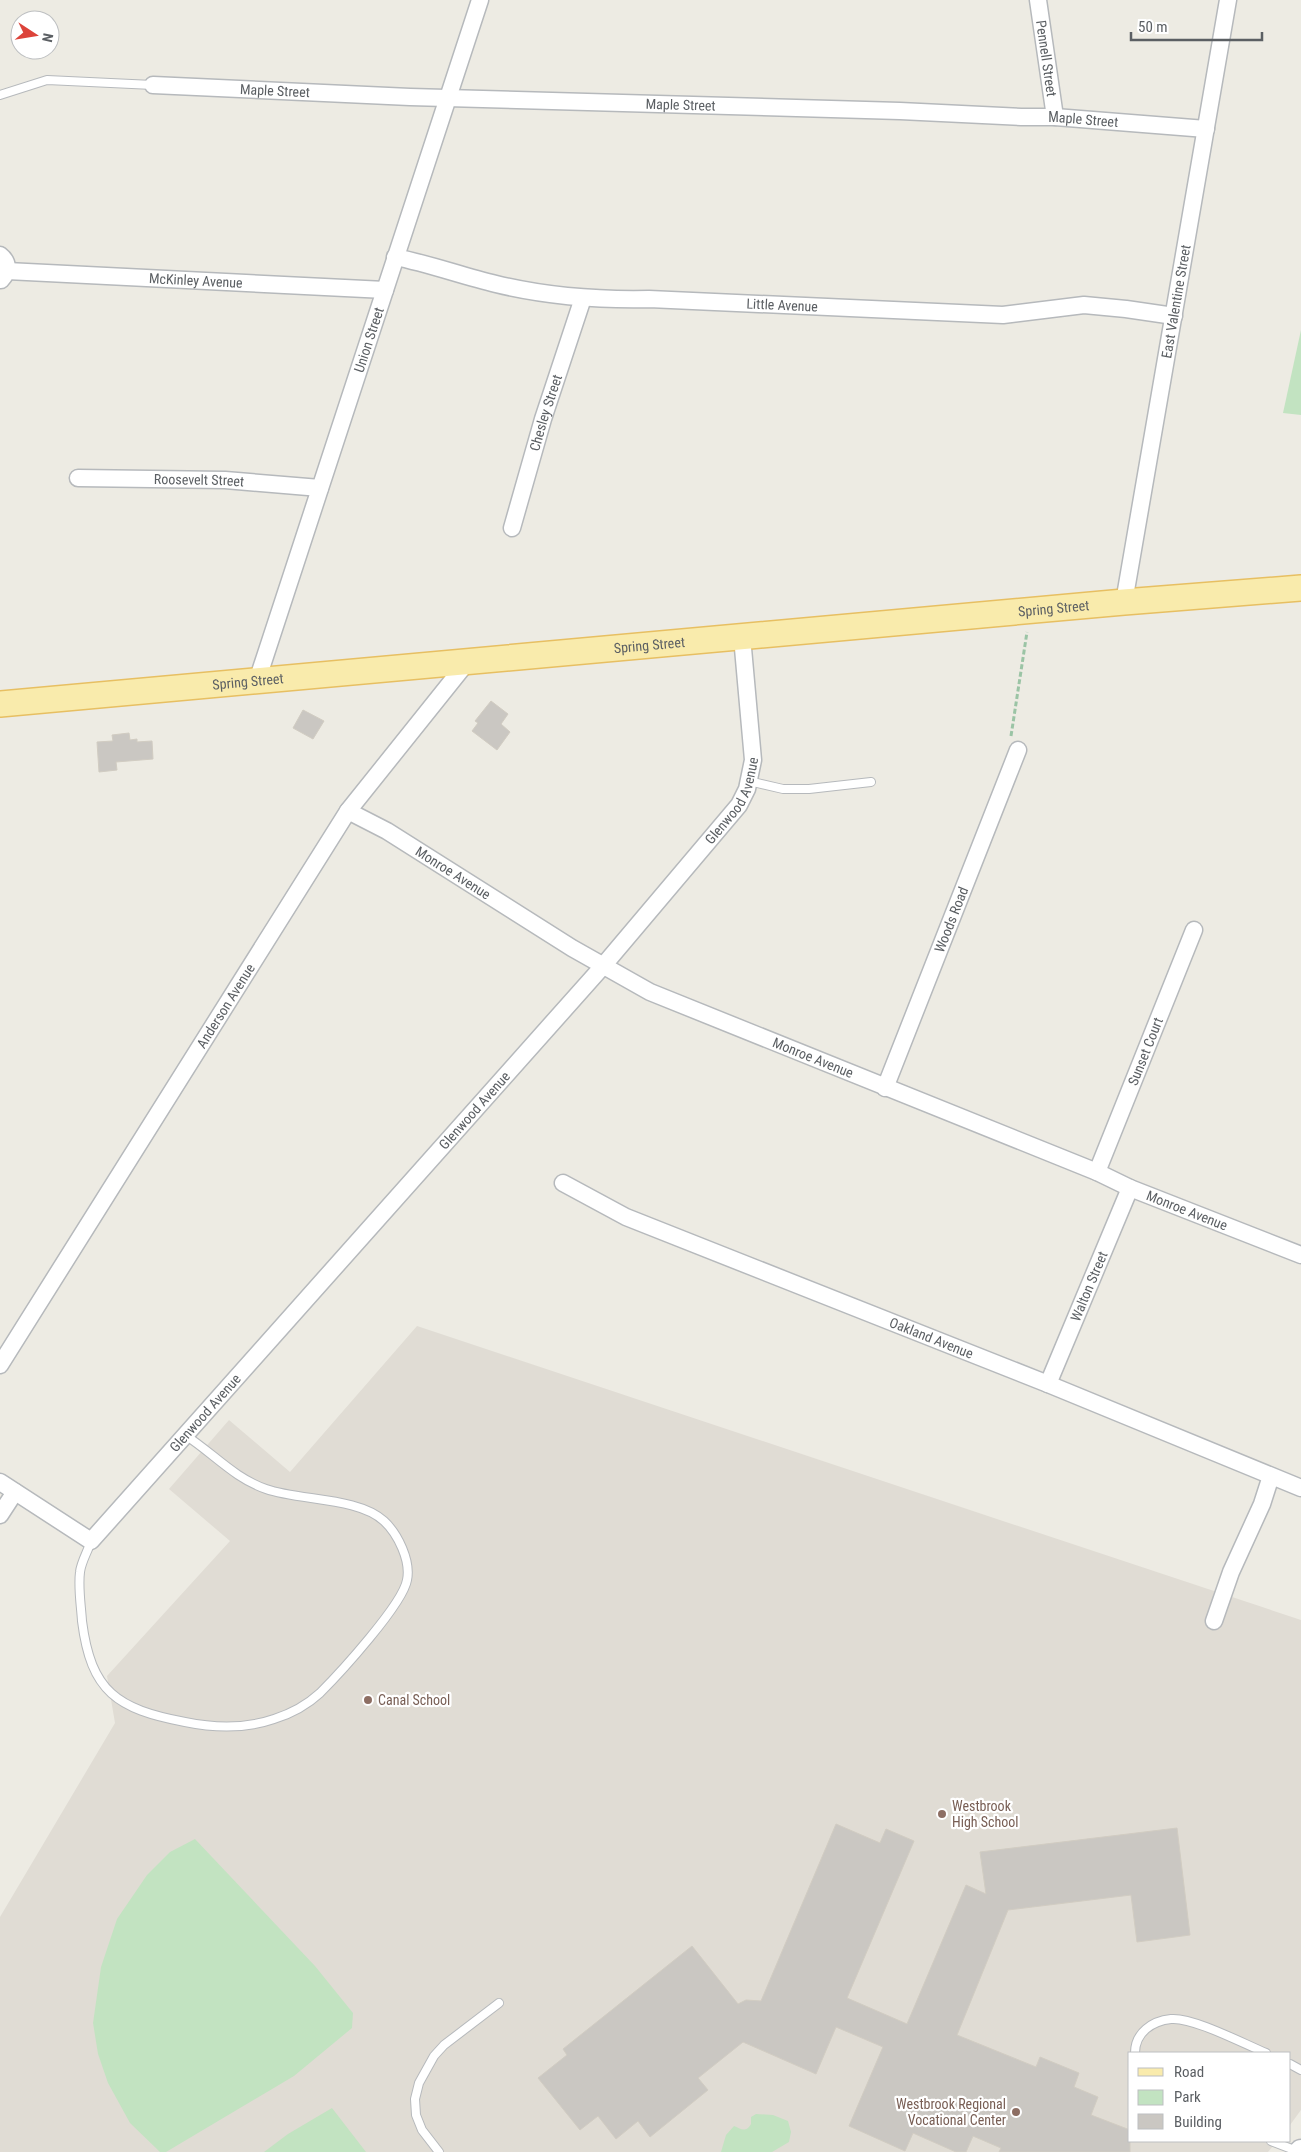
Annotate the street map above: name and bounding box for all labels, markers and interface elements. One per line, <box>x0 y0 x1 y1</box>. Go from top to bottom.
north arrow <box>10 10 60 60</box>
scale bar <box>1131 10 1262 42</box>
text: 50 m <box>1138 18 1168 36</box>
street label: Pennell Street <box>1033 19 1060 98</box>
text: N <box>39 32 56 44</box>
street label: Maple Street <box>240 81 310 100</box>
street label: Maple Street <box>645 96 716 114</box>
street label: Maple Street <box>1048 109 1119 130</box>
street label: East Valentine Street <box>1158 243 1194 360</box>
street label: McKinley Avenue <box>149 270 243 291</box>
street label: Little Avenue <box>746 295 819 315</box>
street label: Union Street <box>351 305 387 375</box>
street label: Chesley Street <box>526 373 565 453</box>
street label: Roosevelt Street <box>154 471 245 490</box>
street label: Spring Street <box>1017 597 1090 620</box>
street label: Spring Street <box>613 634 686 656</box>
street label: Spring Street <box>212 670 284 693</box>
street label: Glenwood Avenue <box>702 755 761 847</box>
street label: Monroe Avenue <box>413 843 494 903</box>
street label: Woods Road <box>931 884 971 955</box>
street label: Anderson Avenue <box>193 961 258 1051</box>
street label: Sunset Court <box>1125 1015 1166 1088</box>
street label: Monroe Avenue <box>770 1034 856 1081</box>
street label: Glenwood Avenue <box>436 1068 513 1153</box>
street label: Monroe Avenue <box>1144 1187 1230 1234</box>
street label: Walton Street <box>1067 1249 1111 1324</box>
street label: Oakland Avenue <box>887 1314 976 1362</box>
street label: Glenwood Avenue <box>166 1370 244 1455</box>
place label: Canal School <box>378 1692 450 1708</box>
marker: Canal School <box>362 1694 374 1706</box>
place label: Westbrook High School <box>952 1798 1019 1830</box>
marker: Westbrook High School <box>936 1808 948 1820</box>
legend <box>1128 2052 1291 2142</box>
text: Road <box>1174 2063 1204 2081</box>
text: Park <box>1174 2088 1201 2106</box>
place label: Westbrook Regional Vocational Center <box>896 2096 1006 2128</box>
marker: Westbrook Regional Vocational Center <box>1010 2106 1022 2118</box>
text: Building <box>1174 2113 1222 2131</box>

